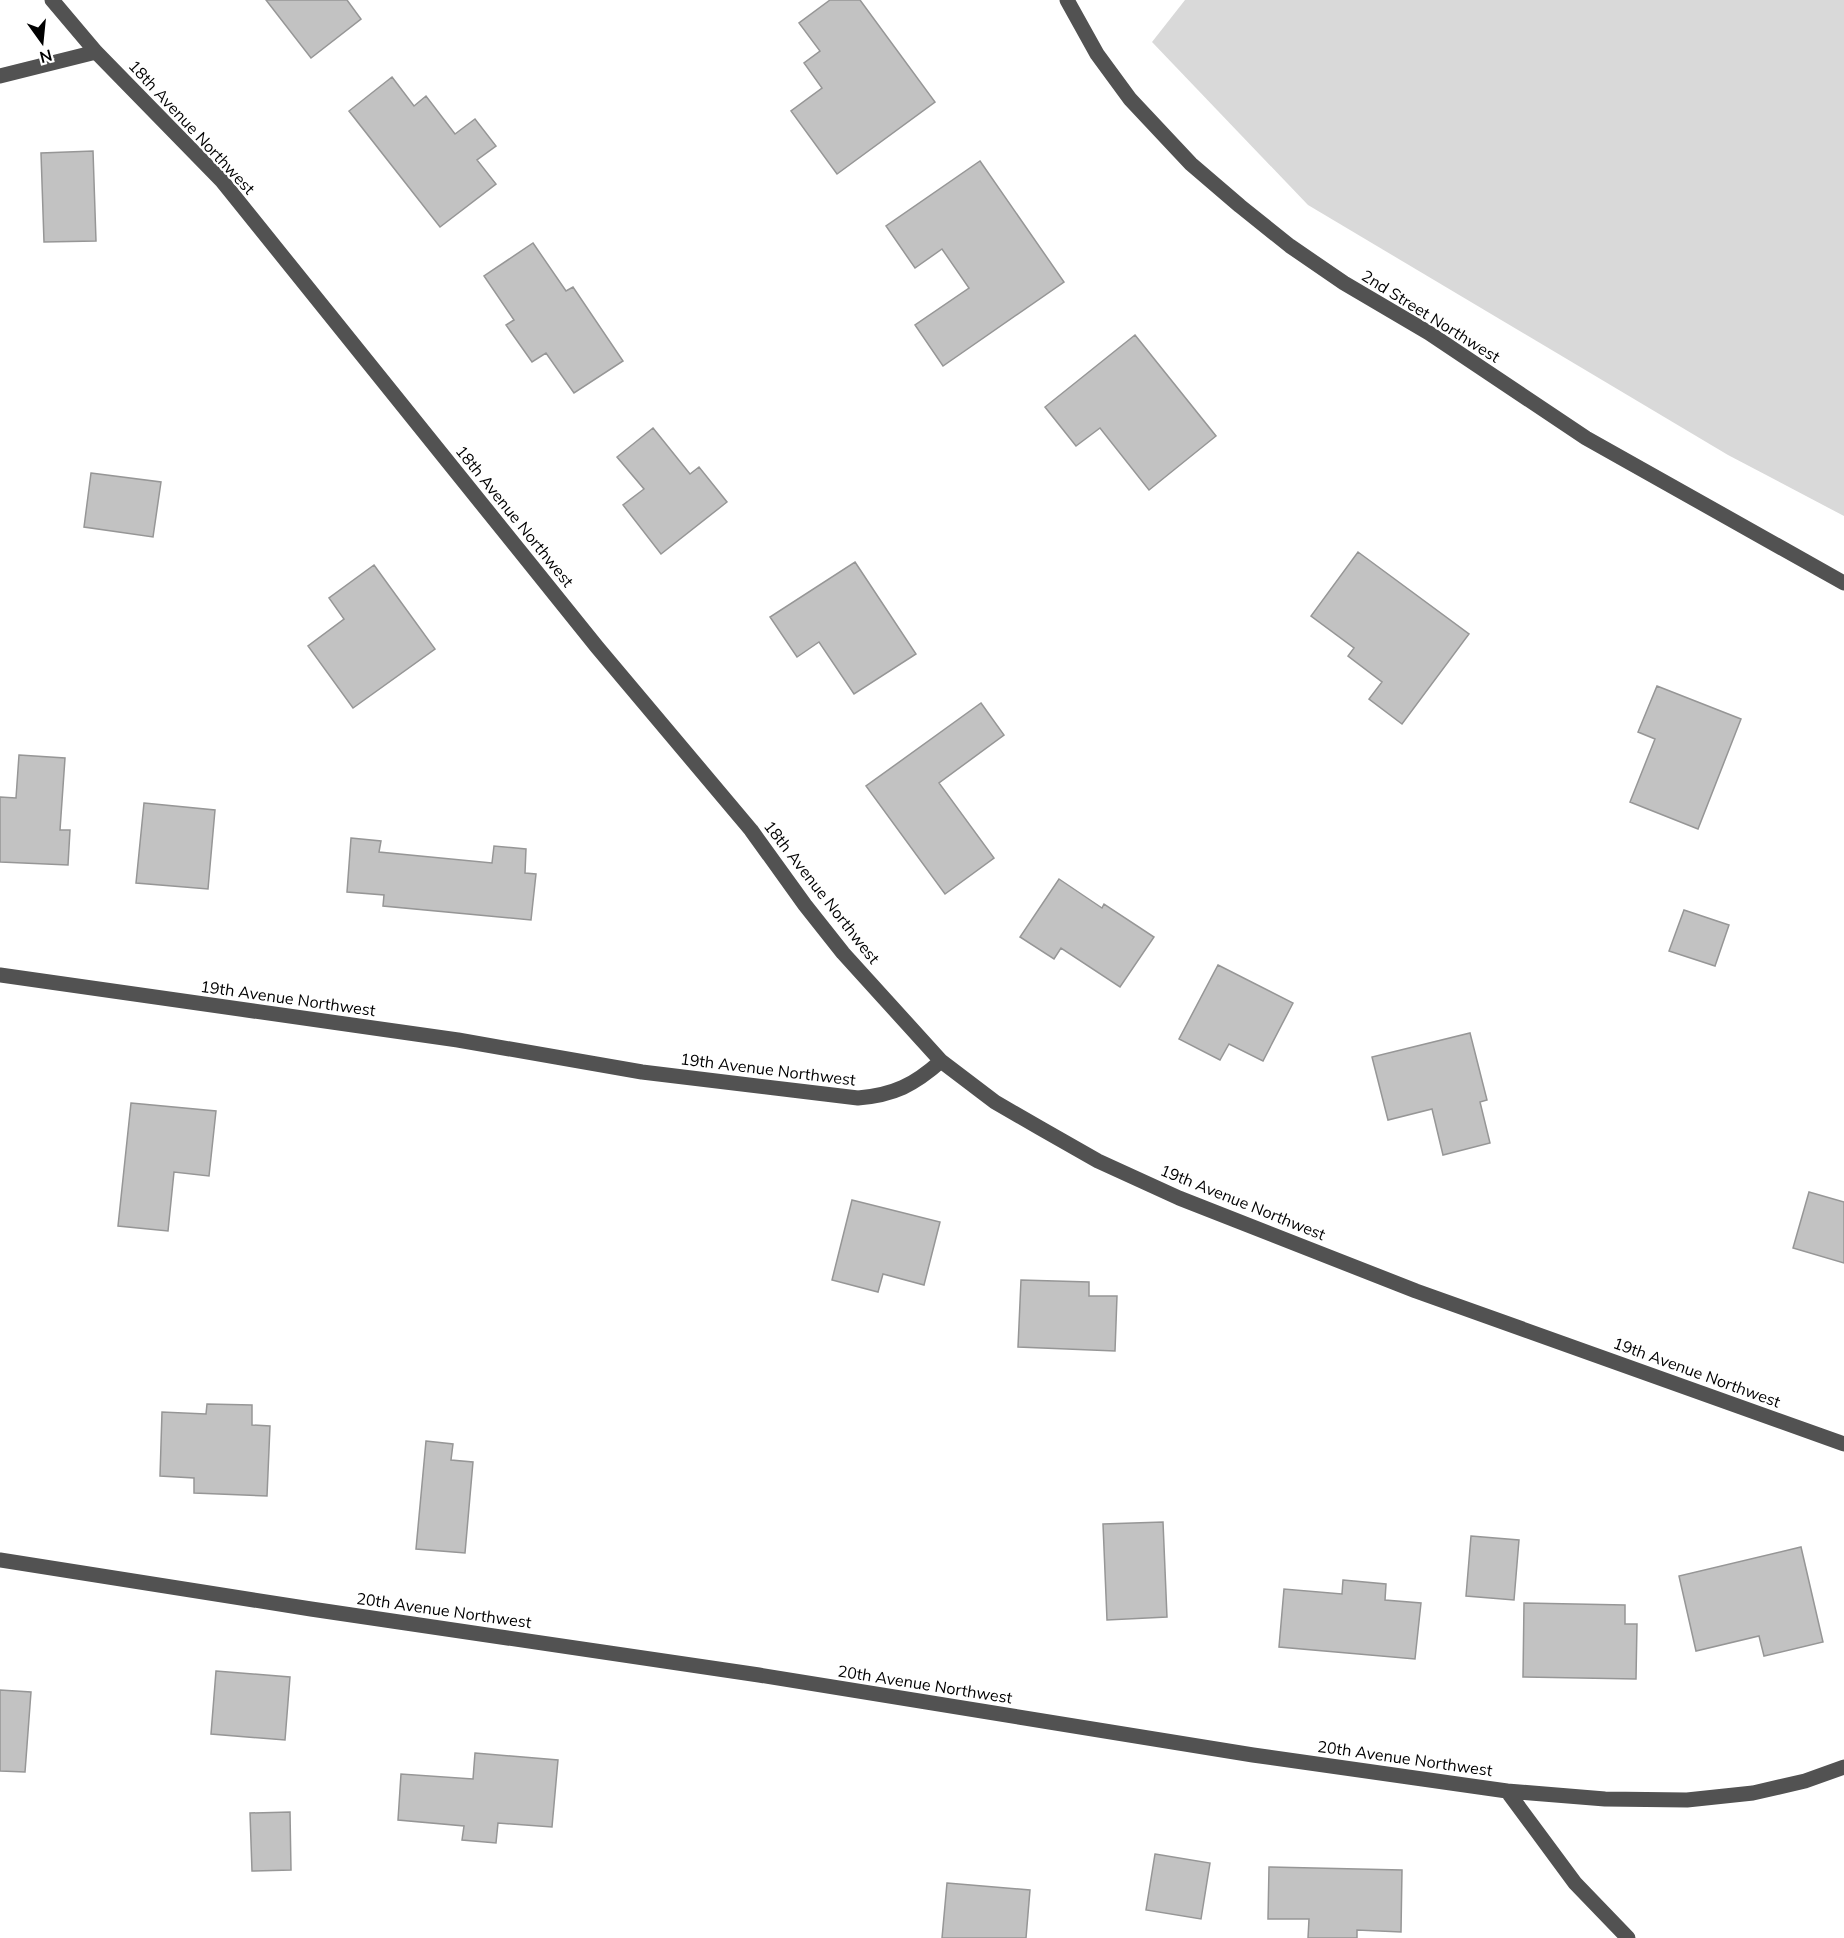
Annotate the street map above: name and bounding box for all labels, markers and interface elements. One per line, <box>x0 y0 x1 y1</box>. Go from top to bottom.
north arrow <box>12 12 72 72</box>
text: N <box>37 45 54 68</box>
street label: 18th Avenue Northwest <box>125 56 260 199</box>
street label: 2nd Street Northwest <box>1358 265 1504 367</box>
street label: 18th Avenue Northwest <box>452 441 579 591</box>
street label: 18th Avenue Northwest <box>760 816 884 968</box>
street label: 19th Avenue Northwest <box>199 976 377 1020</box>
street label: 19th Avenue Northwest <box>679 1048 857 1090</box>
street label: 19th Avenue Northwest <box>1157 1160 1329 1244</box>
street label: 19th Avenue Northwest <box>1611 1332 1784 1412</box>
street label: 20th Avenue Northwest <box>355 1588 533 1632</box>
street label: 20th Avenue Northwest <box>836 1660 1014 1708</box>
street label: 20th Avenue Northwest <box>1316 1736 1494 1780</box>

